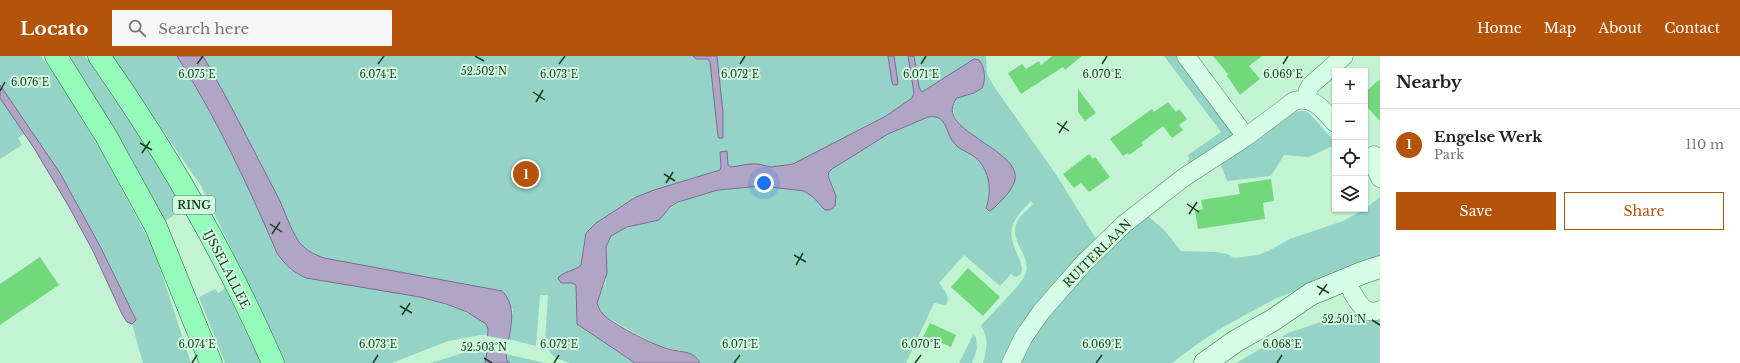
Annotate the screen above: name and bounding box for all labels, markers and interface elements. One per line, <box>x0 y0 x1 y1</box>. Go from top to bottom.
search box <box>112 10 392 46</box>
text: Locato <box>20 17 88 40</box>
icon: search <box>126 17 148 39</box>
text: Search here <box>158 19 249 38</box>
text: Home <box>1477 19 1522 37</box>
text: Map <box>1544 19 1576 37</box>
text: About <box>1598 19 1642 37</box>
text: Contact <box>1664 19 1720 37</box>
text: 52.502°N <box>461 65 507 78</box>
text: 6.075°E <box>178 68 216 81</box>
text: 6.074°E <box>359 68 397 81</box>
text: 6.073°E <box>540 68 578 81</box>
text: 6.072°E <box>721 68 759 81</box>
text: 6.071°E <box>903 68 939 81</box>
text: 6.070°E <box>1083 68 1121 81</box>
text: 6.069°E <box>1263 68 1303 81</box>
map controls <box>1332 68 1368 212</box>
button: + <box>1332 68 1368 104</box>
text: Nearby <box>1396 72 1462 93</box>
text: 6.076°E <box>11 76 49 89</box>
button: − <box>1332 104 1368 140</box>
text: Engelse Werk <box>1434 127 1542 146</box>
text: 1 <box>1406 136 1412 153</box>
text: 110 m <box>1685 136 1724 153</box>
button: locate <box>1332 140 1368 176</box>
text: Park <box>1434 146 1464 163</box>
pin: 1 <box>513 159 539 189</box>
your location <box>754 173 774 193</box>
button: layers <box>1332 176 1368 212</box>
button: Save <box>1396 192 1556 230</box>
button: Share <box>1564 192 1724 230</box>
road number: RING <box>173 196 215 214</box>
street label: RUITERLAAN <box>1060 216 1134 290</box>
street label: IJSSELALLEE <box>201 227 254 311</box>
text: 52.501°N <box>1322 313 1366 326</box>
text: 6.074°E <box>178 338 216 351</box>
text: 6.073°E <box>359 338 397 351</box>
text: 6.072°E <box>540 338 578 351</box>
text: 6.071°E <box>722 338 758 351</box>
text: 6.070°E <box>902 338 940 351</box>
text: 6.069°E <box>1082 338 1122 351</box>
text: 6.068°E <box>1262 338 1302 351</box>
text: 52.503°N <box>461 341 507 354</box>

